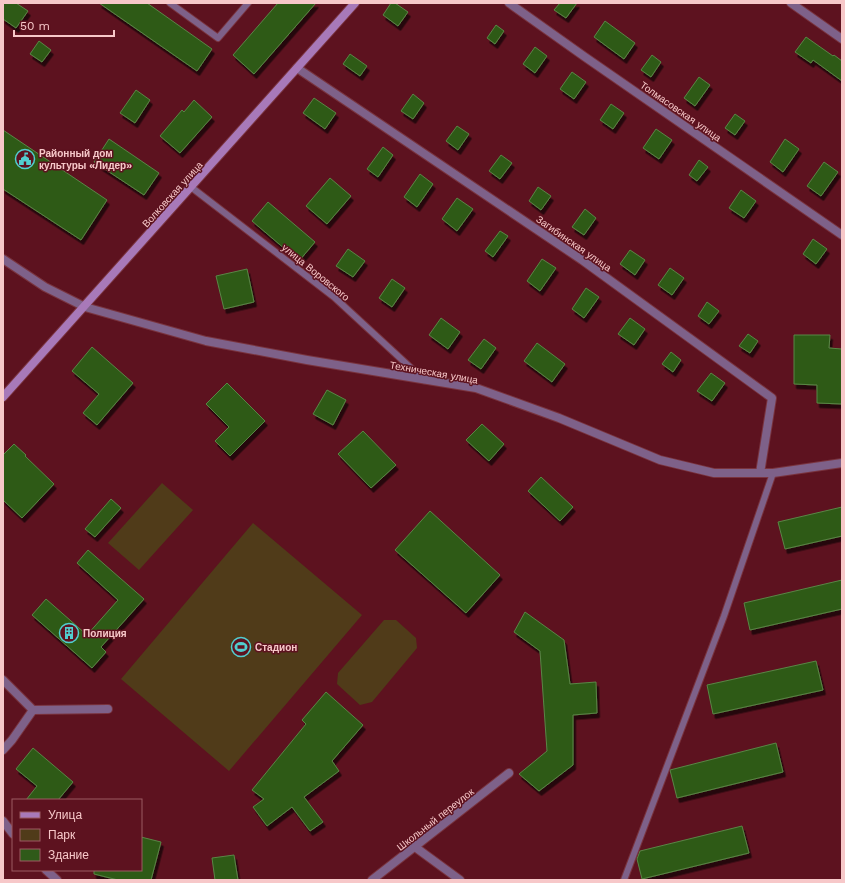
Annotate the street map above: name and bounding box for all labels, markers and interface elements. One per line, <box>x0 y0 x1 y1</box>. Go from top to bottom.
scale bar <box>14 12 114 38</box>
text: 50 m <box>20 19 50 33</box>
street label: Толмасовская улица <box>638 79 724 144</box>
public building icon: Районный дом культуры «Лидер» <box>14 148 36 170</box>
place label: Районный дом культуры «Лидер» <box>39 148 132 171</box>
street label: Волковская улица <box>140 159 205 229</box>
street label: Загибинская улица <box>534 213 614 274</box>
street label: улица Воровского <box>280 242 352 303</box>
street label: Техническая улица <box>389 359 479 386</box>
building icon: Полиция <box>58 622 80 644</box>
place label: Полиция <box>83 628 127 639</box>
sports icon: Стадион <box>230 636 252 658</box>
place label: Стадион <box>255 642 297 653</box>
street label: Школьный переулок <box>395 786 476 853</box>
legend <box>12 799 142 871</box>
text: Улица <box>48 808 82 822</box>
text: Парк <box>48 828 76 842</box>
text: Здание <box>48 848 89 862</box>

